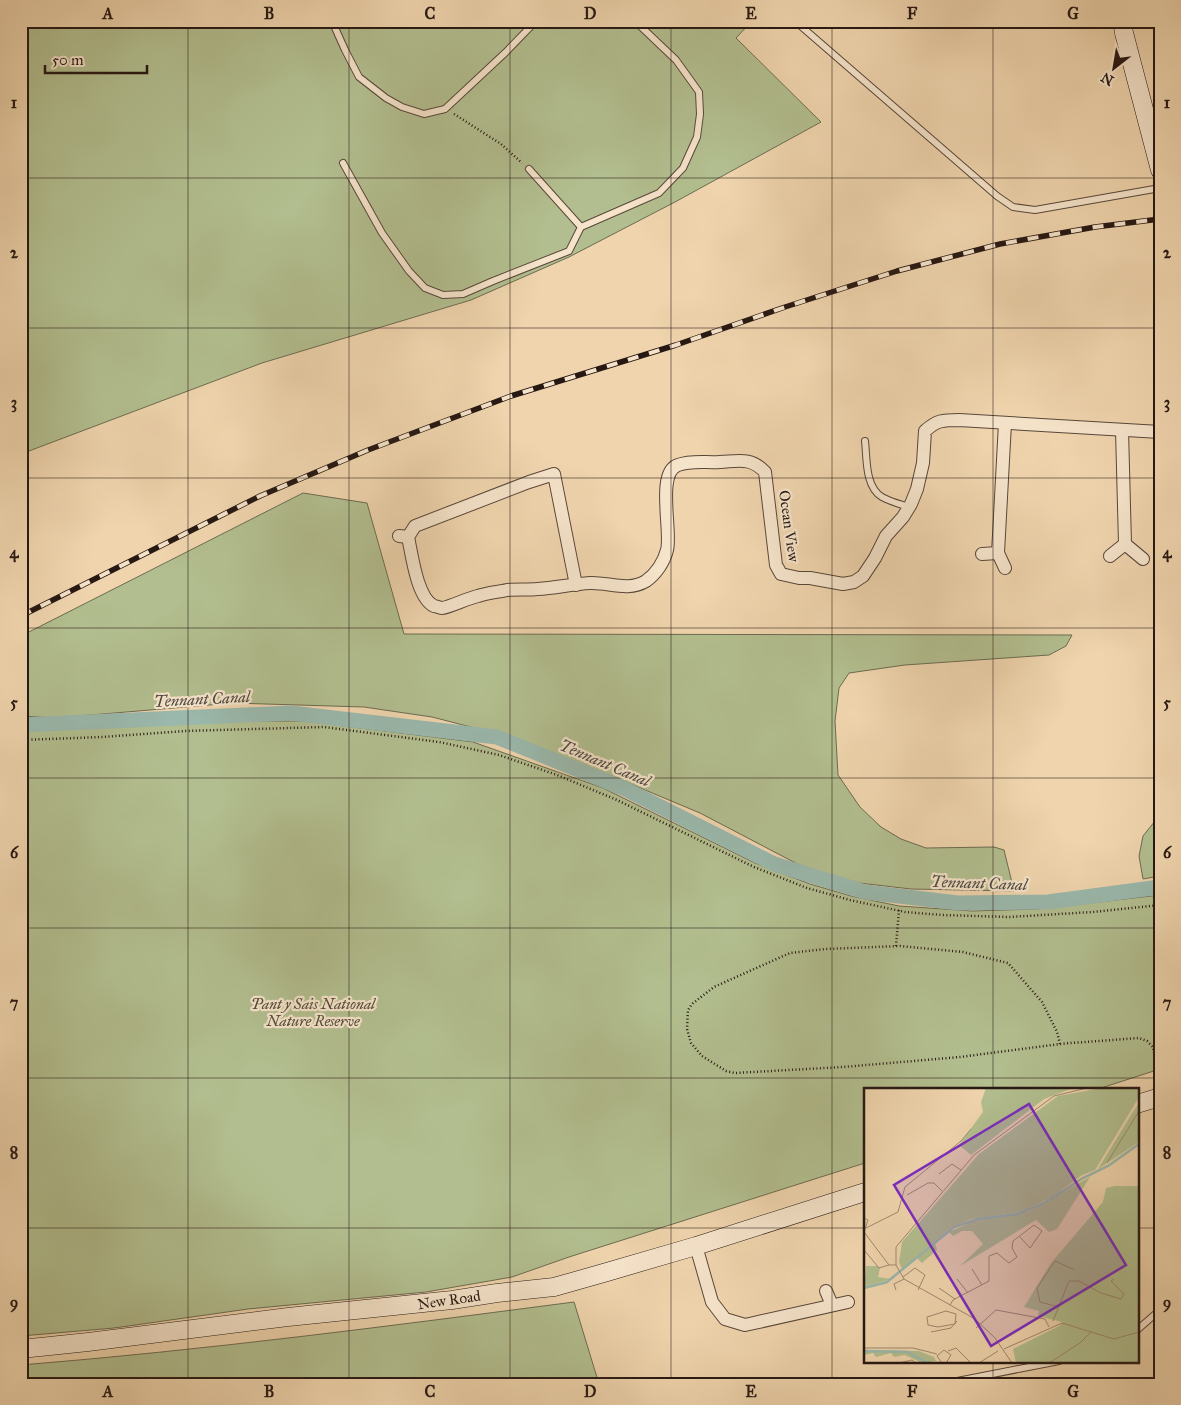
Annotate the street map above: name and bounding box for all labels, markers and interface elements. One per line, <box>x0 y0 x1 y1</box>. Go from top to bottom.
text: A <box>102 4 114 23</box>
text: B <box>264 4 274 23</box>
text: C <box>425 4 436 23</box>
text: D <box>584 4 597 23</box>
text: E <box>745 4 757 23</box>
text: F <box>907 4 918 23</box>
text: G <box>1067 4 1079 23</box>
scale bar <box>45 42 148 74</box>
north arrow <box>1088 42 1138 92</box>
text: 50 m <box>52 51 84 69</box>
text: N <box>1098 68 1117 89</box>
text: 1 <box>11 93 18 112</box>
text: 1 <box>1164 93 1171 112</box>
text: 2 <box>10 243 19 262</box>
text: 2 <box>1163 243 1172 262</box>
text: 3 <box>11 393 17 413</box>
text: 3 <box>1164 393 1170 413</box>
street label: Ocean View <box>775 489 803 563</box>
text: 4 <box>10 543 20 563</box>
text: 4 <box>1163 543 1173 563</box>
water label: Tennant Canal <box>153 687 252 711</box>
text: 5 <box>10 693 18 712</box>
text: 5 <box>1163 693 1171 712</box>
water label: Tennant Canal <box>557 735 655 791</box>
text: 6 <box>10 843 19 862</box>
text: 6 <box>1163 843 1172 862</box>
water label: Tennant Canal <box>931 872 1029 894</box>
text: 7 <box>10 993 19 1012</box>
text: 7 <box>1163 993 1172 1012</box>
park label: Pant y Sais National Nature Reserve <box>251 995 377 1030</box>
inset map <box>864 1088 1138 1362</box>
text: 8 <box>10 1143 18 1162</box>
text: 8 <box>1163 1143 1171 1162</box>
street label: New Road <box>416 1287 482 1313</box>
text: 9 <box>10 1293 18 1313</box>
text: 9 <box>1163 1293 1171 1313</box>
text: A <box>102 1382 114 1401</box>
text: B <box>264 1382 274 1401</box>
text: C <box>425 1382 436 1401</box>
text: D <box>584 1382 597 1401</box>
text: E <box>745 1382 757 1401</box>
text: F <box>907 1382 918 1401</box>
text: G <box>1067 1382 1079 1401</box>

